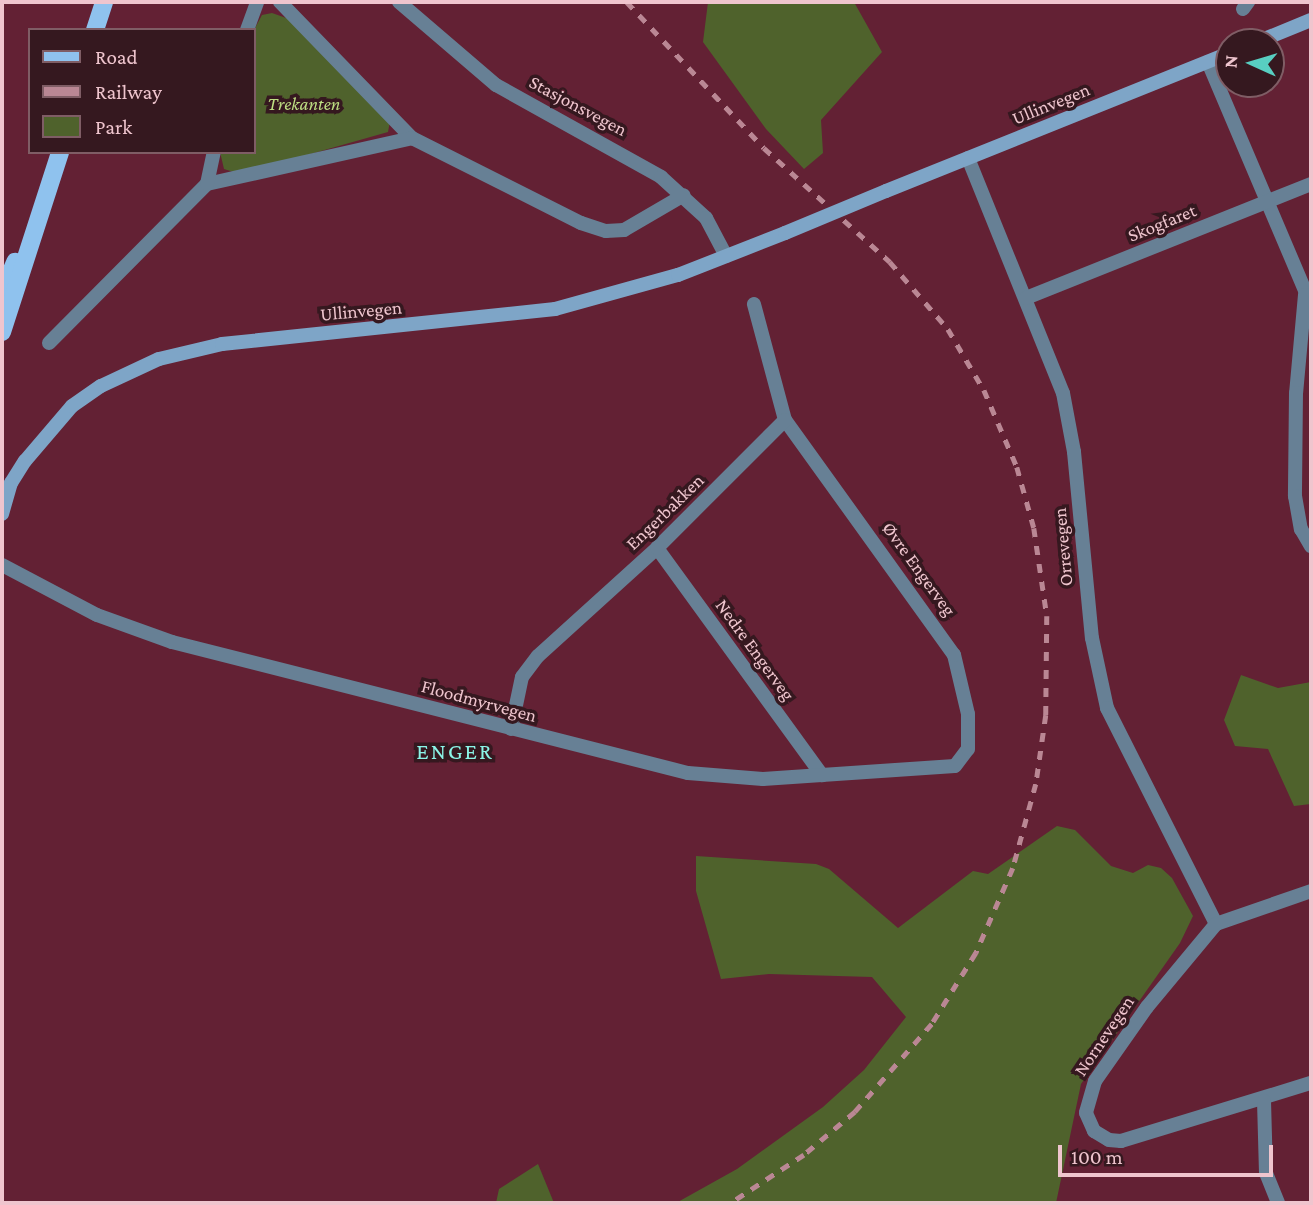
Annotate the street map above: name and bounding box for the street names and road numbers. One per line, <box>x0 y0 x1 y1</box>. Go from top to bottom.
street label: Stasjonsvegen <box>525 71 631 141</box>
street label: Ullinvegen <box>1009 78 1093 130</box>
street label: Skogfaret <box>1124 199 1200 247</box>
street label: Ullinvegen <box>319 296 403 326</box>
street label: Engerbakken <box>621 469 709 555</box>
street label: Orrevegen <box>1048 507 1078 587</box>
street label: Øvre Engerveg <box>877 518 961 620</box>
street label: Nedre Engerveg <box>711 595 799 705</box>
street label: Floodmyrvegen <box>419 675 539 727</box>
street label: Nornevegen <box>1069 992 1139 1080</box>

